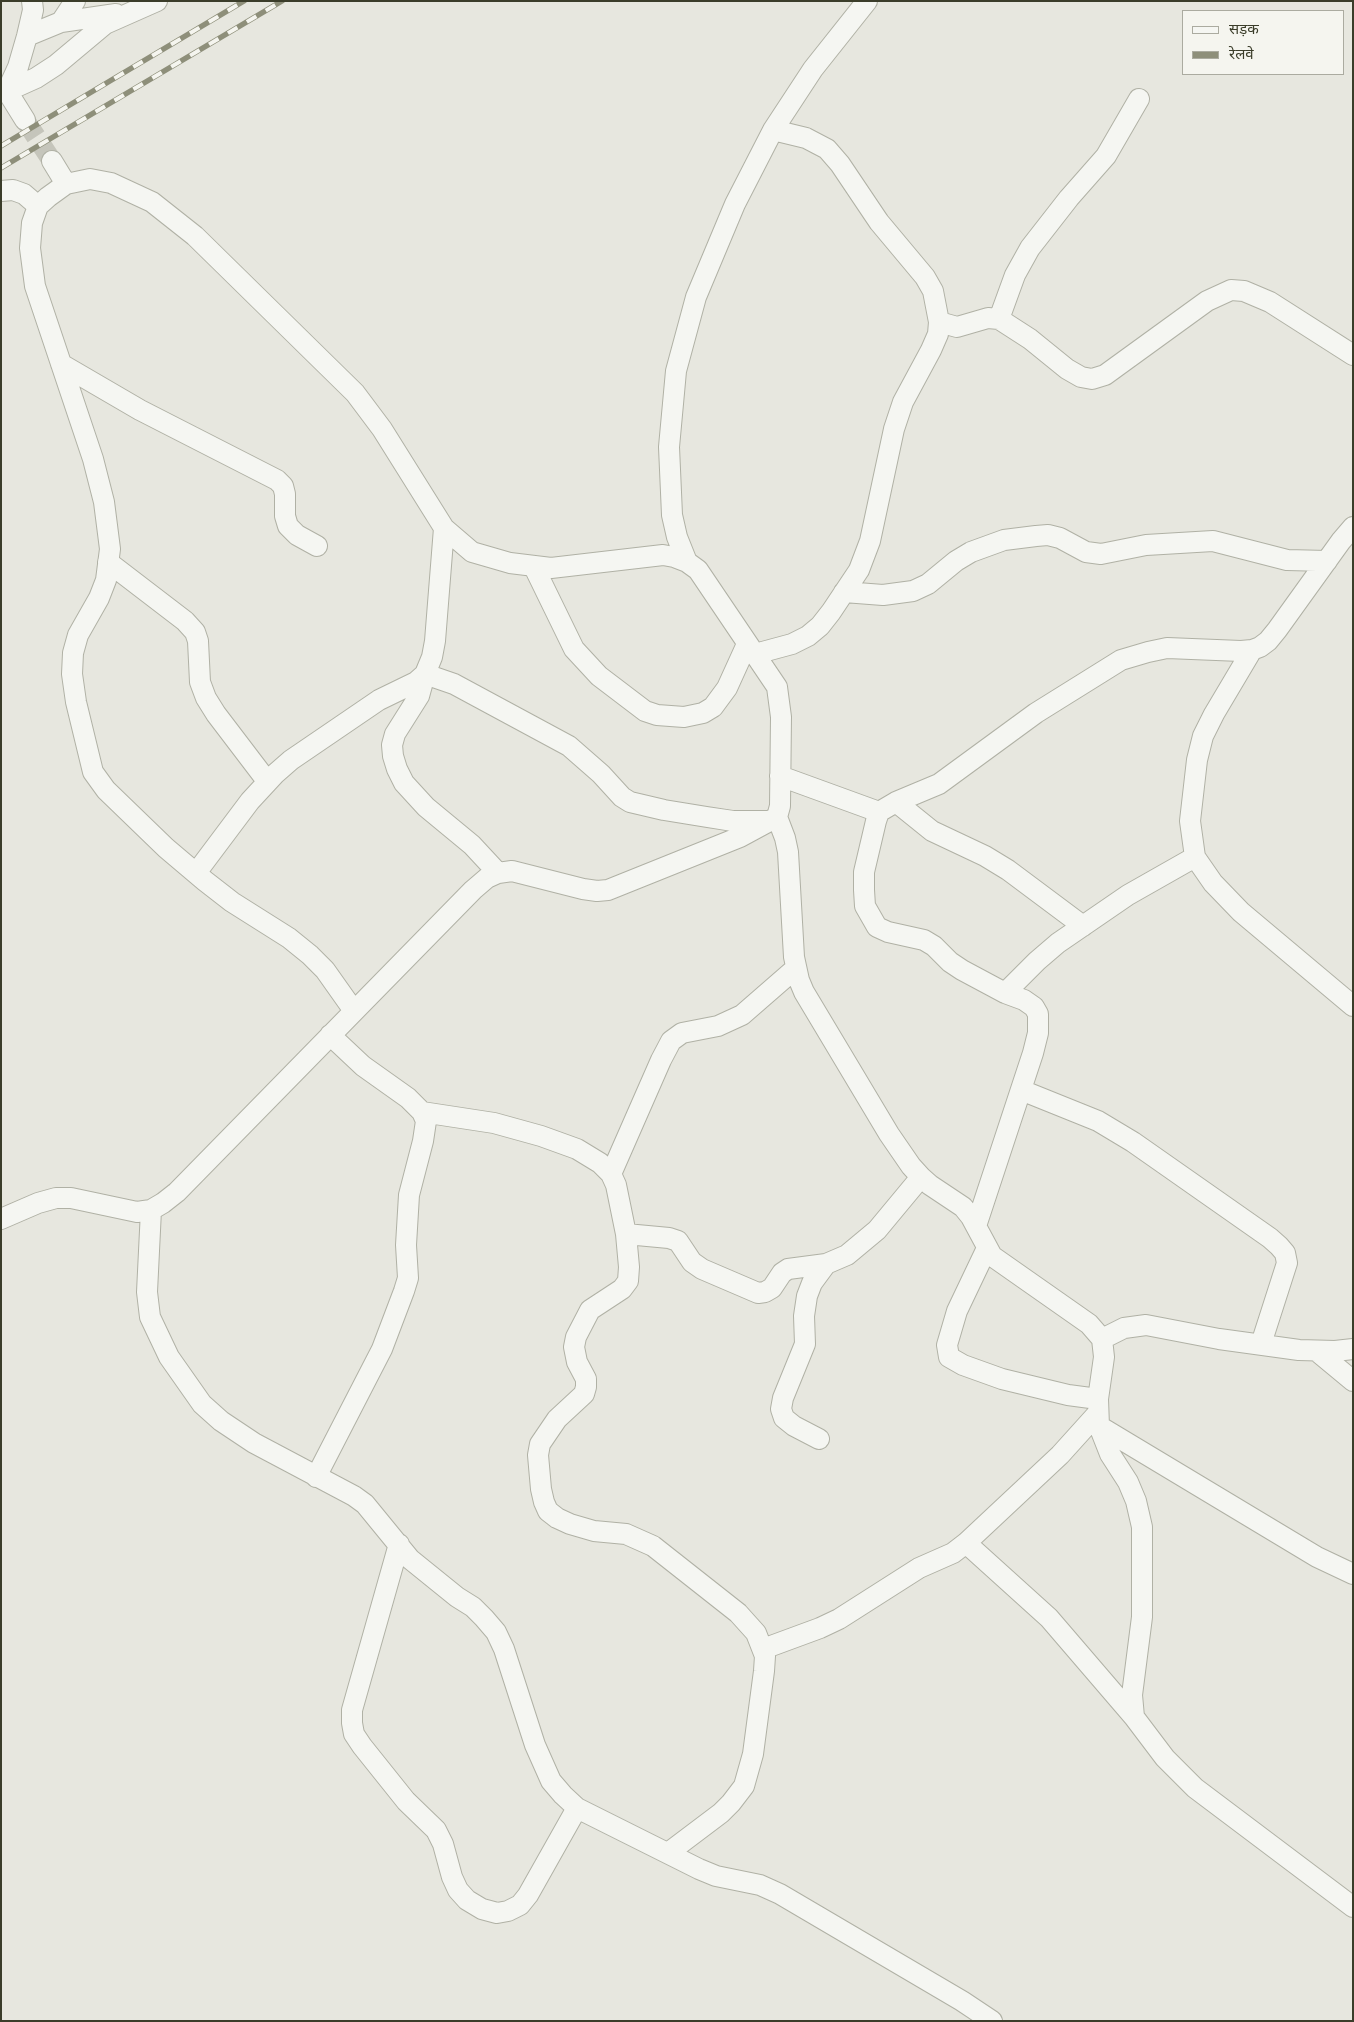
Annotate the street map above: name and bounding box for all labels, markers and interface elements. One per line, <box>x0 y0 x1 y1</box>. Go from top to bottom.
legend <box>1182 10 1344 75</box>
text: सड़क <box>1229 19 1259 38</box>
text: रेलवे <box>1229 44 1254 63</box>

